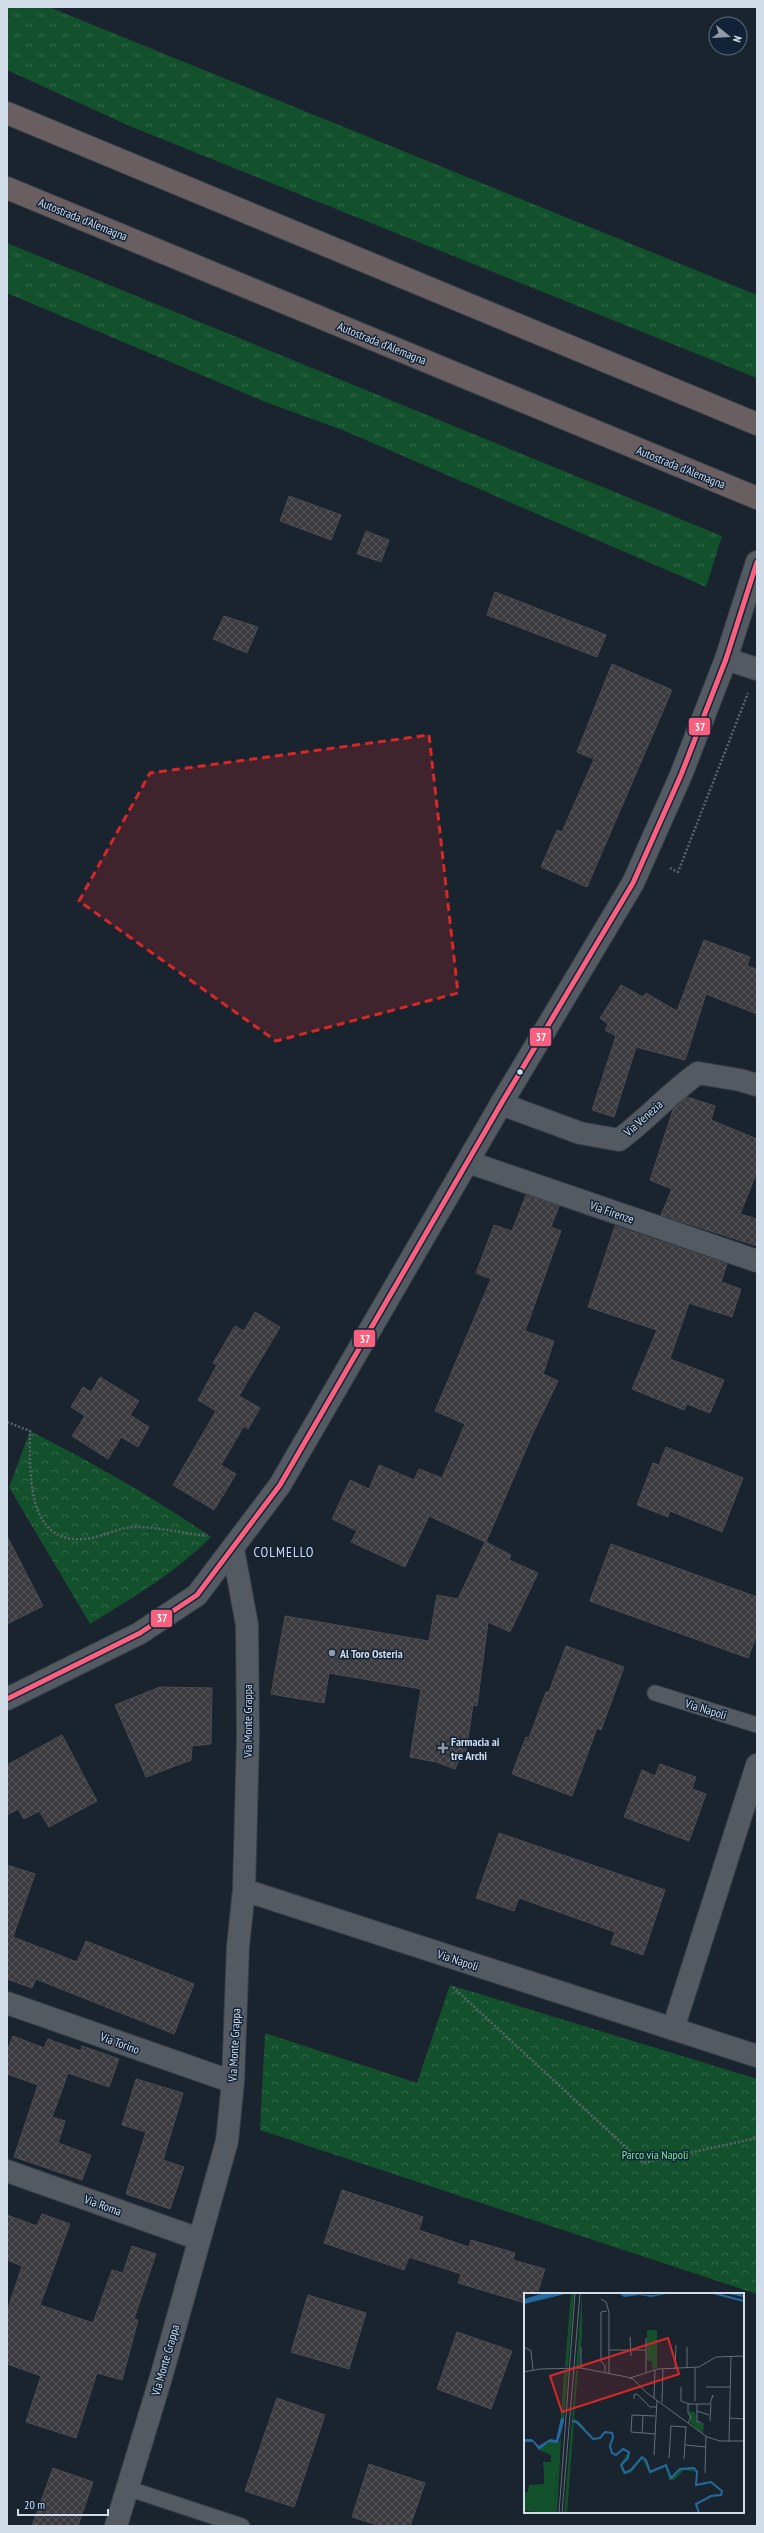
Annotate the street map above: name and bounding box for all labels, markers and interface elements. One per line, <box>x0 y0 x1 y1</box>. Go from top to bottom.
north arrow <box>708 16 748 56</box>
text: N <box>730 34 745 44</box>
street label: Autostrada d'Alemagna <box>36 194 130 244</box>
street label: Autostrada d'Alemagna <box>335 318 429 368</box>
street label: Autostrada d'Alemagna <box>634 442 728 492</box>
line badge: 37 <box>688 717 711 736</box>
text: 37 <box>695 720 705 734</box>
line badge: 37 <box>529 1027 552 1047</box>
text: 37 <box>536 1030 546 1044</box>
unlabelled marker <box>515 1067 525 1077</box>
street label: Via Venezia <box>620 1097 666 1140</box>
street label: Via Firenze <box>587 1197 636 1227</box>
line badge: 37 <box>353 1329 376 1348</box>
text: 37 <box>360 1332 370 1346</box>
district label: COLMELLO <box>253 1543 315 1561</box>
line badge: 37 <box>150 1609 173 1628</box>
text: 37 <box>157 1611 167 1625</box>
place label: Al Toro Osteria <box>339 1646 403 1661</box>
marker: Al Toro Osteria <box>327 1648 337 1658</box>
street label: Via Monte Grappa <box>240 1684 255 1759</box>
street label: Via Napoli <box>682 1695 729 1722</box>
place label: Farmacia ai tre Archi <box>451 1734 500 1763</box>
marker: Farmacia ai tre Archi <box>438 1743 448 1753</box>
street label: Via Napoli <box>434 1946 481 1974</box>
street label: Via Monte Grappa <box>225 2008 243 2083</box>
street label: Via Torino <box>97 2029 142 2057</box>
park label: Parco via Napoli <box>622 2147 688 2162</box>
street label: Via Roma <box>81 2191 124 2219</box>
inset map <box>524 2293 744 2513</box>
street label: Via Monte Grappa <box>147 2322 182 2398</box>
scale bar <box>18 2491 108 2517</box>
text: 20 m <box>24 2497 45 2512</box>

